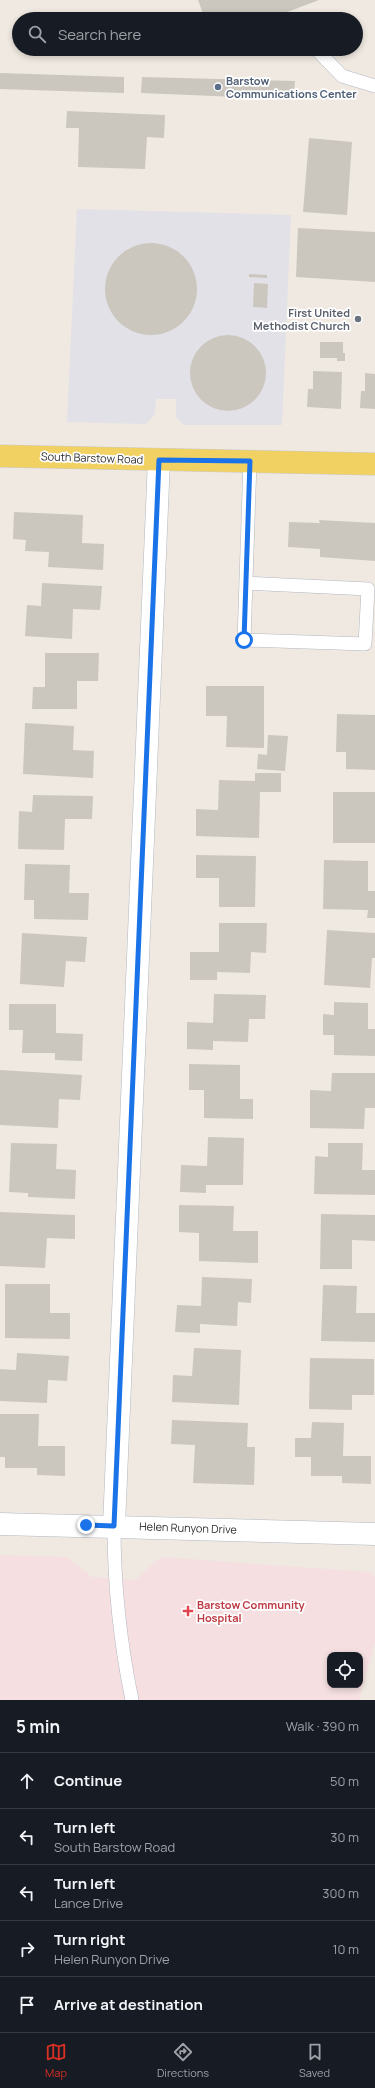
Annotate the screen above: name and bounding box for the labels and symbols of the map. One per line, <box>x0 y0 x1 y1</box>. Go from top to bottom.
place label: Barstow Communications Center <box>226 73 357 101</box>
marker: Barstow Communications Center <box>213 82 223 92</box>
place label: First United Methodist Church <box>253 305 350 333</box>
marker: First United Methodist Church <box>353 314 363 324</box>
street label: South Barstow Road <box>41 448 144 467</box>
route start <box>235 631 253 649</box>
route end <box>77 1516 95 1534</box>
street label: Helen Runyon Drive <box>139 1518 238 1537</box>
place label: Barstow Community Hospital <box>197 1597 306 1625</box>
marker: Barstow Community Hospital <box>182 1605 194 1617</box>

